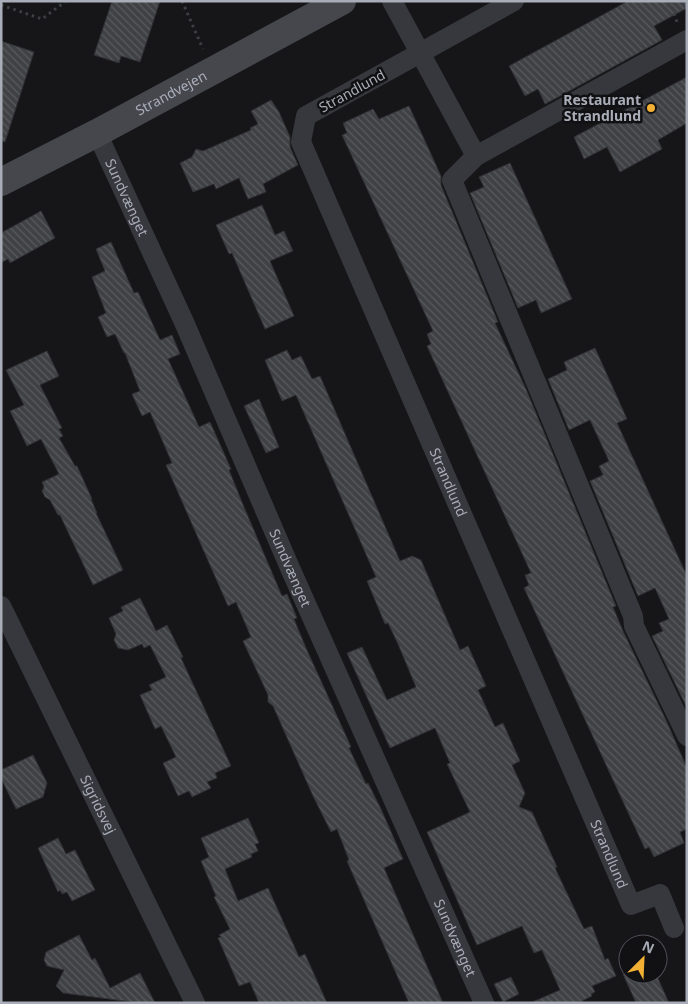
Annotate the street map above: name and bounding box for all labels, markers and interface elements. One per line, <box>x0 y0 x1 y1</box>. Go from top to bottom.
street label: Strandlund <box>315 65 388 117</box>
street label: Strandvejen <box>132 66 210 120</box>
place label: Restaurant Strandlund <box>563 90 641 125</box>
marker: Restaurant Strandlund <box>645 102 657 114</box>
street label: Sundvænget <box>101 156 153 239</box>
street label: Strandlund <box>425 445 472 519</box>
street label: Sundvænget <box>265 526 316 610</box>
street label: Sigridsvej <box>76 772 121 837</box>
street label: Strandlund <box>586 817 633 891</box>
street label: Sundvænget <box>430 896 481 980</box>
north arrow <box>618 934 668 984</box>
text: N <box>639 936 658 958</box>

